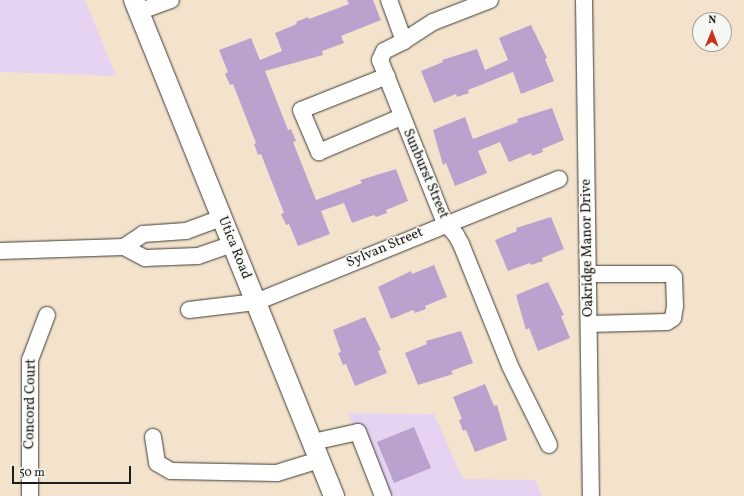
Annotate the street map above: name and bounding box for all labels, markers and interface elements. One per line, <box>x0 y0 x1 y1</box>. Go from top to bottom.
north arrow <box>692 12 732 52</box>
text: N <box>708 13 716 28</box>
street label: Sunburst Street <box>399 127 451 221</box>
street label: Oakridge Manor Drive <box>578 179 598 317</box>
street label: Utica Road <box>214 214 254 282</box>
street label: Sylvan Street <box>344 224 426 272</box>
street label: Concord Court <box>22 359 40 449</box>
scale bar <box>14 458 133 484</box>
text: 50 m <box>19 465 45 481</box>

